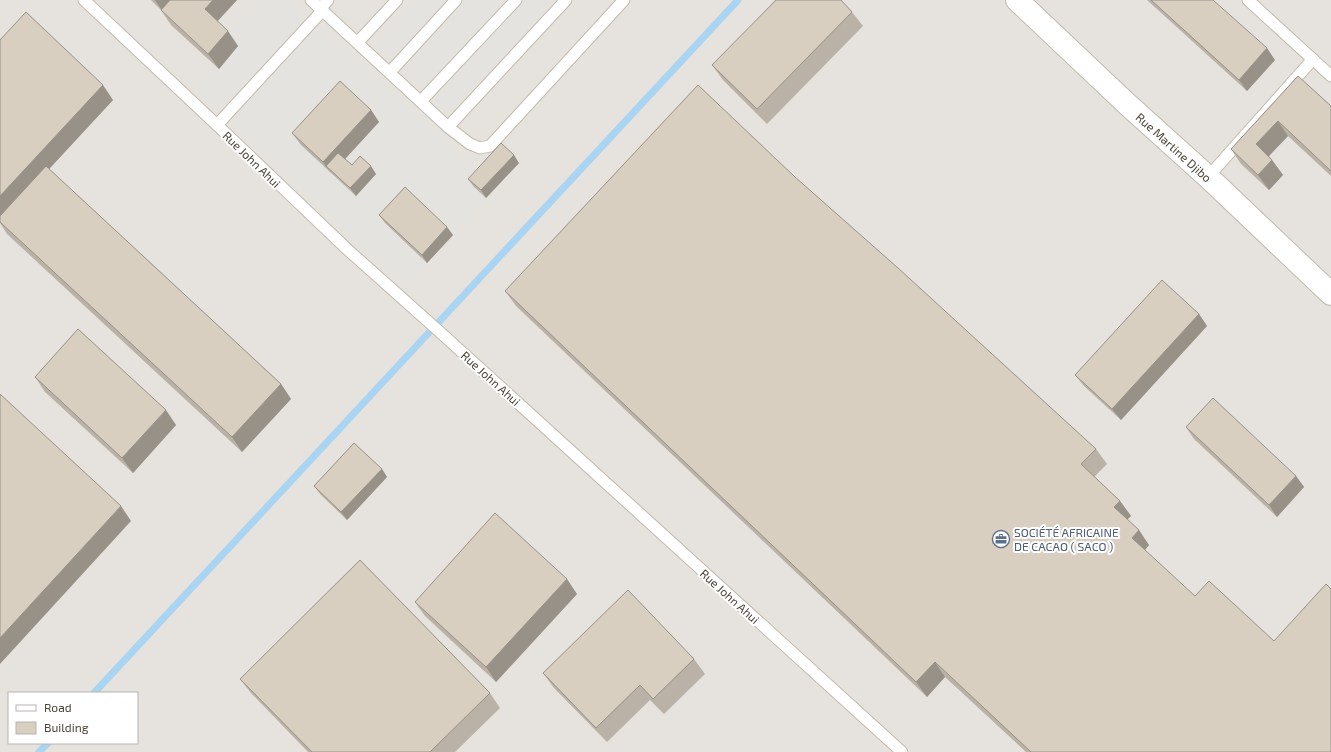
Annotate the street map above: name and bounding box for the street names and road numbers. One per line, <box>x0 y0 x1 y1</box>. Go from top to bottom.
street label: Rue Martine Djibo <box>1133 109 1215 185</box>
street label: Rue John Ahui <box>220 128 284 190</box>
street label: Rue John Ahui <box>459 348 523 408</box>
street label: Rue John Ahui <box>698 566 762 626</box>

